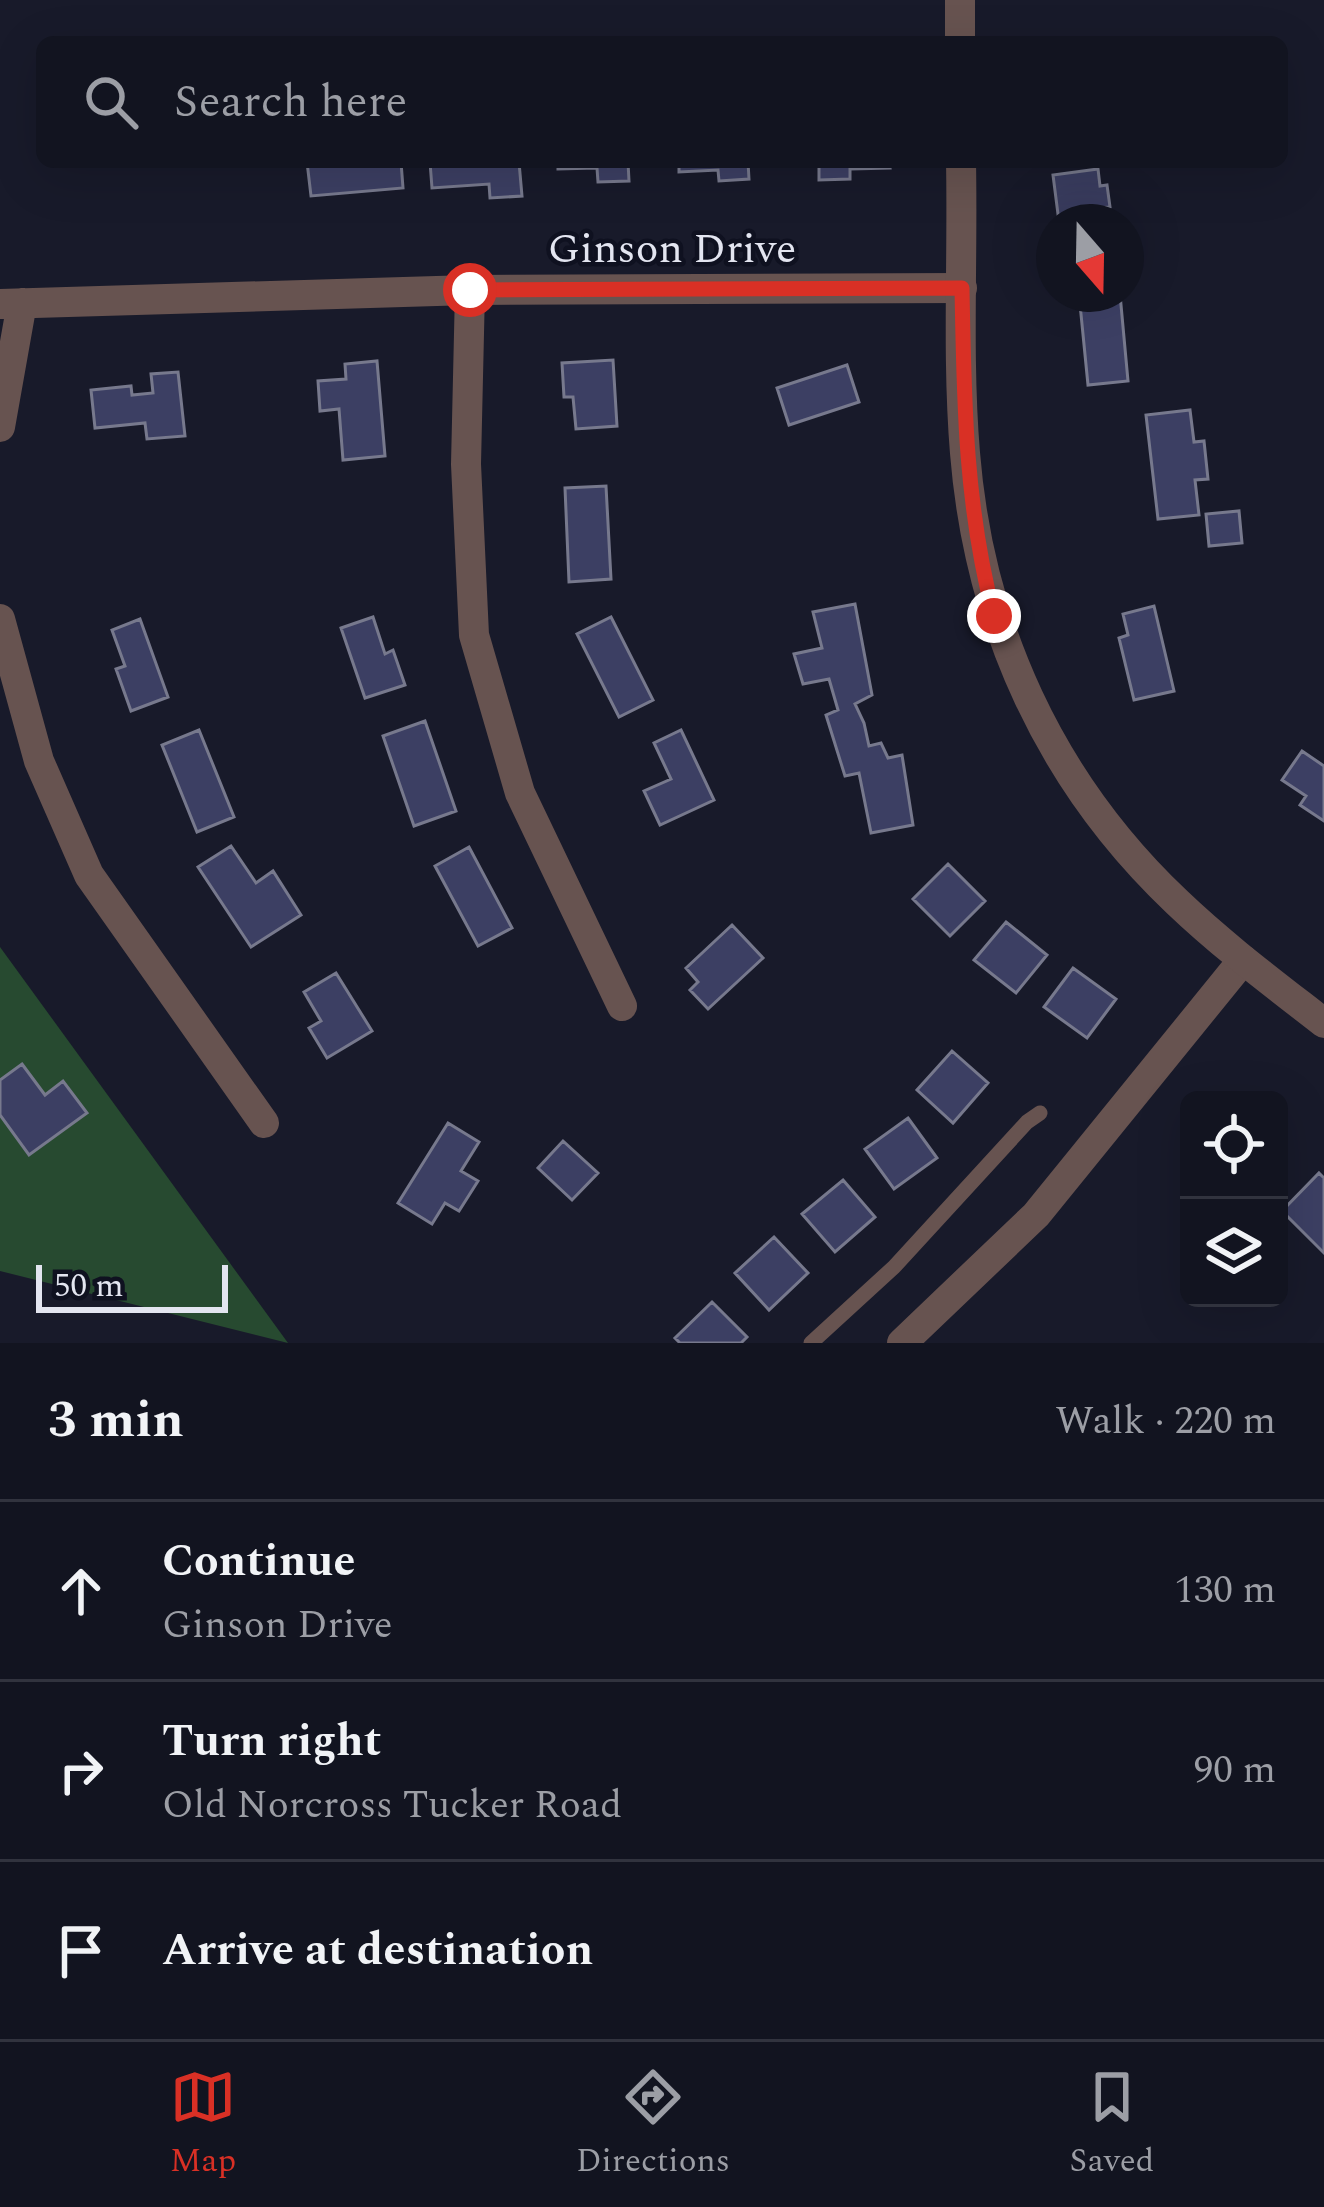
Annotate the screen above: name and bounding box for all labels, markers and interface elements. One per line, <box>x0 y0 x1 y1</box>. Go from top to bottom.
search box <box>36 36 1288 168</box>
text: Search here <box>174 68 407 137</box>
icon: search <box>78 69 144 135</box>
north arrow <box>1036 204 1144 312</box>
street label: Ginson Drive <box>548 218 796 281</box>
route start <box>443 263 497 317</box>
route end <box>967 589 1021 643</box>
map controls <box>1180 1091 1288 1307</box>
button: locate <box>1180 1091 1288 1199</box>
button: layers <box>1180 1199 1288 1307</box>
scale bar <box>36 1259 228 1312</box>
text: 50 m <box>54 1261 124 1311</box>
text: 3 min <box>48 1382 184 1460</box>
text: Walk · 220 m <box>1055 1392 1276 1451</box>
text: Continue <box>162 1527 355 1596</box>
icon: ahead <box>48 1558 114 1624</box>
text: 130 m <box>1174 1561 1276 1620</box>
text: Ginson Drive <box>162 1596 393 1655</box>
text: Turn right <box>162 1707 381 1776</box>
icon: right <box>48 1738 114 1804</box>
text: 90 m <box>1194 1741 1276 1800</box>
text: Old Norcross Tucker Road <box>162 1776 622 1835</box>
text: Arrive at destination <box>162 1916 593 1985</box>
icon: arrive <box>48 1918 114 1984</box>
tab: Map <box>170 2064 236 2186</box>
tab: Directions <box>576 2064 730 2186</box>
tab: Saved <box>1070 2064 1154 2186</box>

